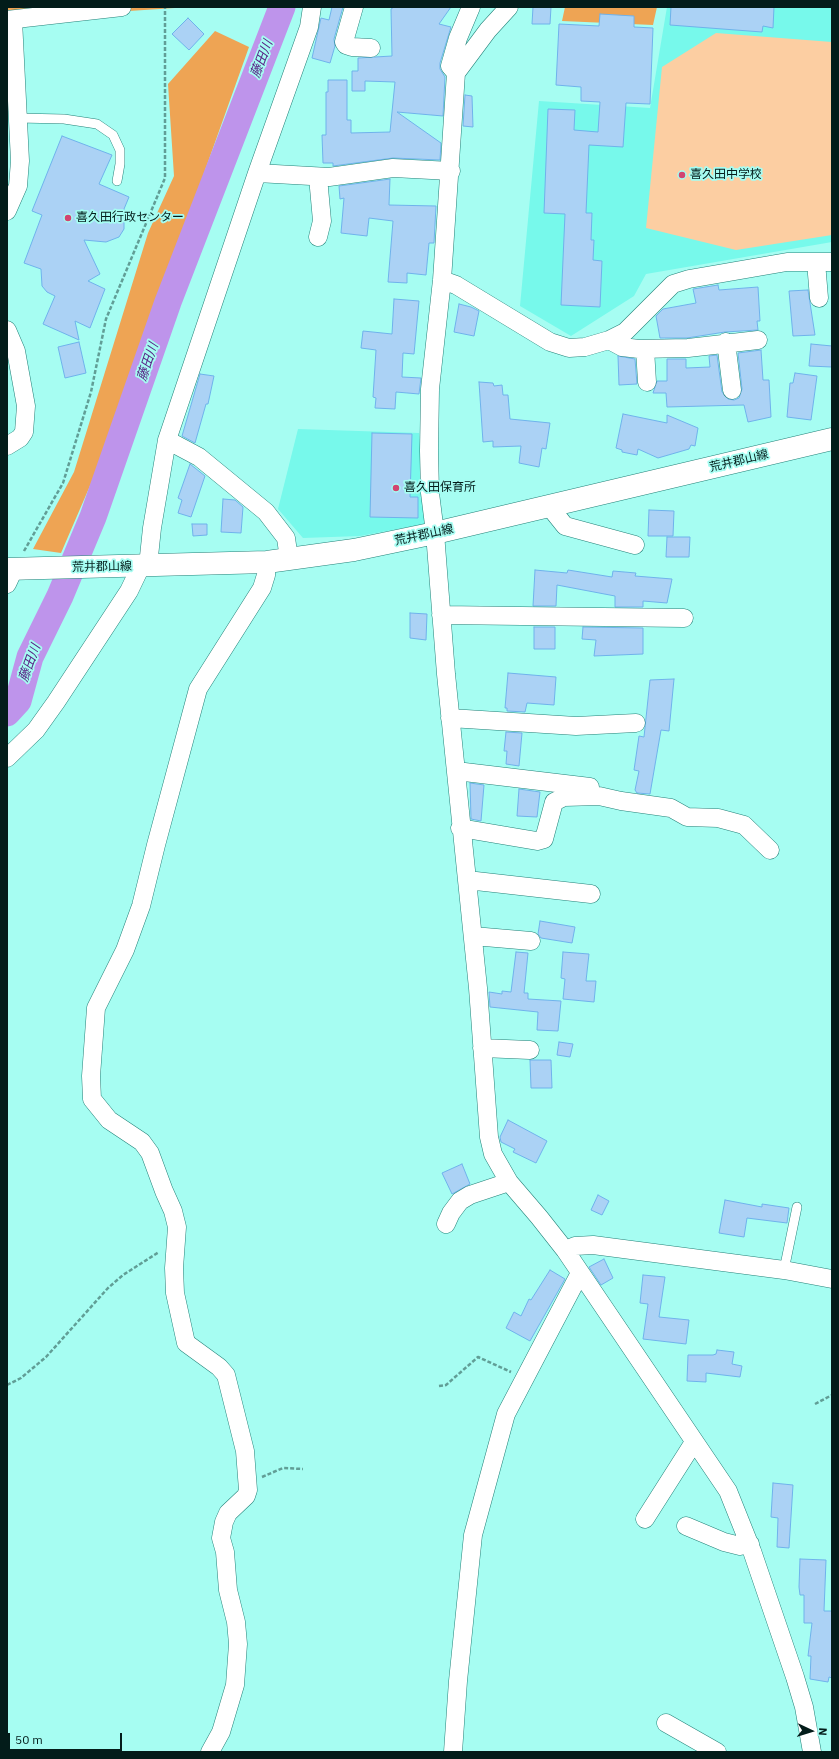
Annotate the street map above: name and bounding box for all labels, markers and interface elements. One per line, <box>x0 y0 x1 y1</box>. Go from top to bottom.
water label: 藤田川 <box>248 38 276 80</box>
place label: 喜久田中学校 <box>690 168 762 182</box>
marker: 喜久田中学校 <box>677 170 687 180</box>
place label: 喜久田行政センター <box>76 211 184 225</box>
marker: 喜久田行政センター <box>63 213 73 223</box>
water label: 藤田川 <box>134 341 162 383</box>
street label: 荒井郡山線 <box>708 447 770 475</box>
place label: 喜久田保育所 <box>404 481 476 495</box>
marker: 喜久田保育所 <box>391 483 401 493</box>
street label: 荒井郡山線 <box>393 522 455 548</box>
street label: 荒井郡山線 <box>72 559 132 575</box>
water label: 藤田川 <box>16 642 44 684</box>
north arrow <box>791 1711 831 1751</box>
scale bar <box>10 1725 124 1751</box>
text: N <box>816 1727 830 1736</box>
text: 50 m <box>15 1732 43 1747</box>

